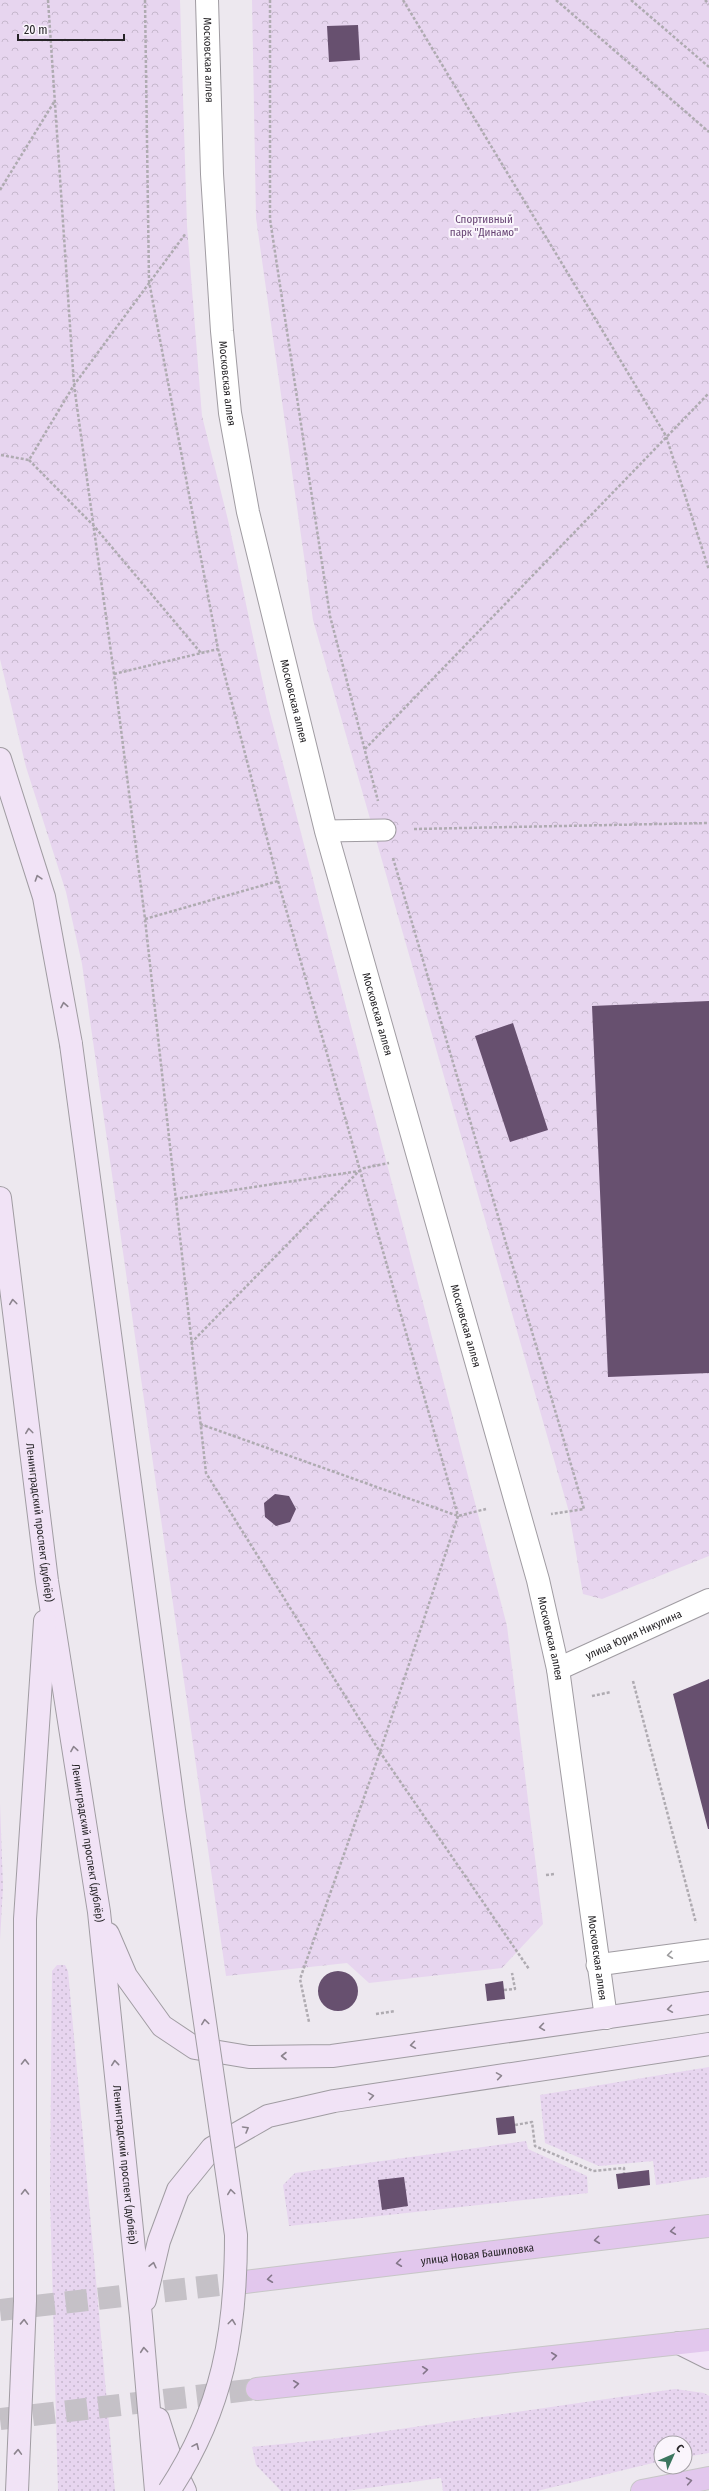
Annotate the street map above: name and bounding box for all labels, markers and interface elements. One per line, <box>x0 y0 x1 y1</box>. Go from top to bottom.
scale bar <box>18 16 124 42</box>
street label: Московская аллея <box>201 17 216 103</box>
text: 20 m <box>24 23 48 37</box>
park label: Спортивный парк "Динамо" <box>450 213 518 239</box>
street label: Московская аллея <box>216 340 239 427</box>
street label: Московская аллея <box>278 658 311 744</box>
one-way arrow <box>34 875 43 882</box>
street label: Московская аллея <box>360 971 396 1057</box>
one-way arrow <box>60 1002 69 1008</box>
street label: Московская аллея <box>448 1283 484 1369</box>
one-way arrow <box>9 1299 18 1305</box>
one-way arrow <box>25 1428 34 1434</box>
street label: Ленинградский проспект (дублёр) <box>24 1442 57 1603</box>
street label: Московская аллея <box>535 1595 566 1681</box>
street label: улица Юрия Никулина <box>583 1607 684 1662</box>
one-way arrow <box>70 1746 79 1752</box>
street label: Ленинградский проспект (дублёр) <box>69 1763 107 1923</box>
street label: Московская аллея <box>585 1915 610 2001</box>
one-way arrow <box>667 1950 673 1959</box>
one-way arrow <box>667 2004 673 2013</box>
one-way arrow <box>201 2019 210 2025</box>
one-way arrow <box>539 2022 545 2031</box>
one-way arrow <box>410 2040 416 2049</box>
one-way arrow <box>281 2052 287 2060</box>
one-way arrow <box>21 2059 29 2065</box>
one-way arrow <box>111 2060 120 2066</box>
one-way arrow <box>496 2072 502 2081</box>
street label: Ленинградский проспект (дублёр) <box>110 2084 140 2245</box>
one-way arrow <box>367 2092 374 2101</box>
one-way arrow <box>242 2126 249 2133</box>
one-way arrow <box>21 2189 29 2195</box>
one-way arrow <box>227 2189 236 2195</box>
one-way arrow <box>669 2226 676 2235</box>
one-way arrow <box>594 2235 600 2244</box>
street label: улица Новая Башиловка <box>420 2241 535 2267</box>
one-way arrow <box>396 2258 402 2267</box>
one-way arrow <box>148 2262 157 2269</box>
one-way arrow <box>267 2274 273 2283</box>
one-way arrow <box>228 2318 237 2325</box>
one-way arrow <box>20 2319 28 2325</box>
one-way arrow <box>139 2347 148 2353</box>
one-way arrow <box>551 2352 557 2361</box>
one-way arrow <box>422 2366 428 2375</box>
one-way arrow <box>293 2380 299 2389</box>
north arrow <box>653 2435 693 2475</box>
one-way arrow <box>191 2442 199 2450</box>
text: С <box>673 2442 687 2455</box>
one-way arrow <box>14 2449 23 2455</box>
one-way arrow <box>686 2477 692 2486</box>

